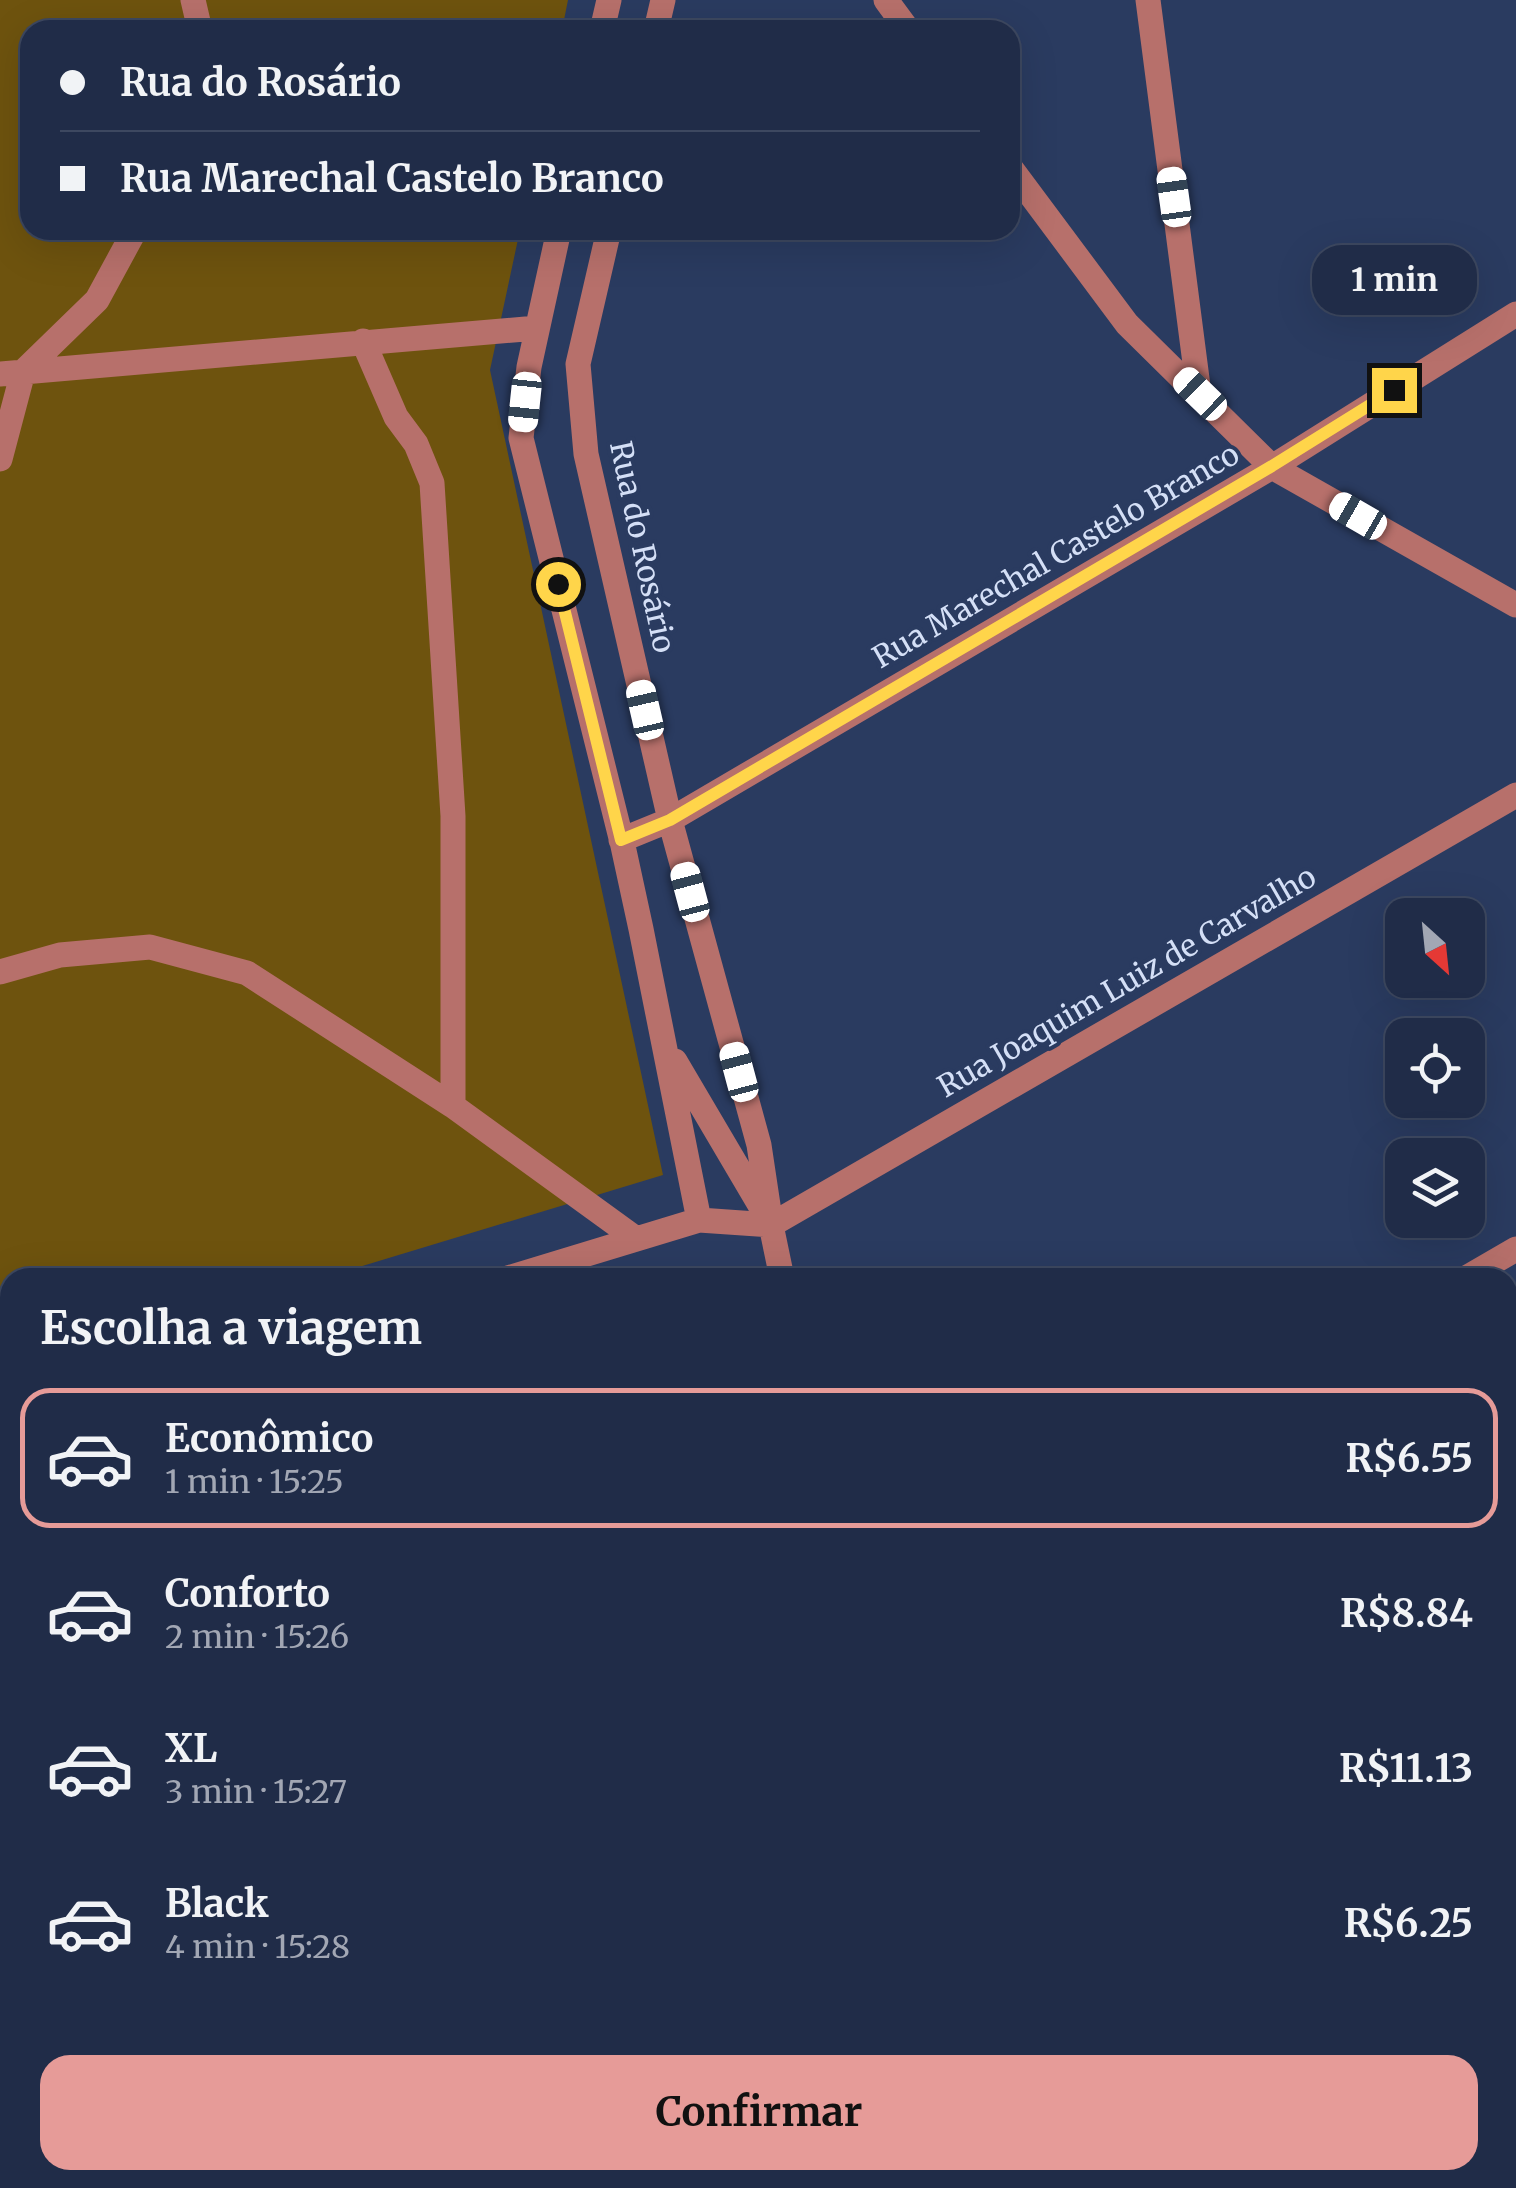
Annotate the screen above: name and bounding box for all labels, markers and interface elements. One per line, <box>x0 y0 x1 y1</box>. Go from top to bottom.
text: Rua do Rosário <box>120 59 401 106</box>
text: Rua Marechal Castelo Branco <box>120 155 664 202</box>
car <box>1155 165 1193 229</box>
callout: 1 min <box>1312 245 1476 315</box>
text: 1 min <box>1351 260 1438 300</box>
car <box>1168 362 1232 426</box>
route end <box>1372 368 1417 413</box>
car <box>507 371 543 433</box>
street label: Rua Marechal Castelo Branco <box>865 434 1246 676</box>
street label: Rua do Rosário <box>602 438 684 656</box>
car <box>1325 488 1391 544</box>
route start <box>536 562 581 607</box>
car <box>624 677 666 743</box>
street label: Rua Joaquim Luiz de Carvalho <box>931 857 1322 1105</box>
car <box>668 859 712 925</box>
north arrow <box>1385 898 1485 998</box>
map controls <box>1385 898 1485 1238</box>
button: locate <box>1385 1018 1485 1118</box>
car <box>717 1039 761 1105</box>
button: layers <box>1385 1138 1485 1238</box>
text: Escolha a viagem <box>40 1300 422 1356</box>
icon: car <box>45 1413 135 1503</box>
text: Econômico <box>165 1415 373 1462</box>
text: R$6.55 <box>1346 1435 1473 1482</box>
text: 1 min · 15:25 <box>165 1462 344 1502</box>
icon: car <box>45 1568 135 1658</box>
text: Conforto <box>165 1570 330 1617</box>
text: R$8.84 <box>1340 1590 1473 1637</box>
text: 2 min · 15:26 <box>165 1617 349 1657</box>
icon: car <box>45 1723 135 1813</box>
text: XL <box>165 1725 217 1772</box>
text: R$11.13 <box>1339 1745 1473 1792</box>
text: 3 min · 15:27 <box>165 1772 347 1812</box>
icon: car <box>45 1878 135 1968</box>
text: Black <box>165 1880 269 1927</box>
text: R$6.25 <box>1344 1900 1473 1947</box>
text: 4 min · 15:28 <box>165 1927 350 1967</box>
button: Confirmar <box>40 2055 1478 2170</box>

